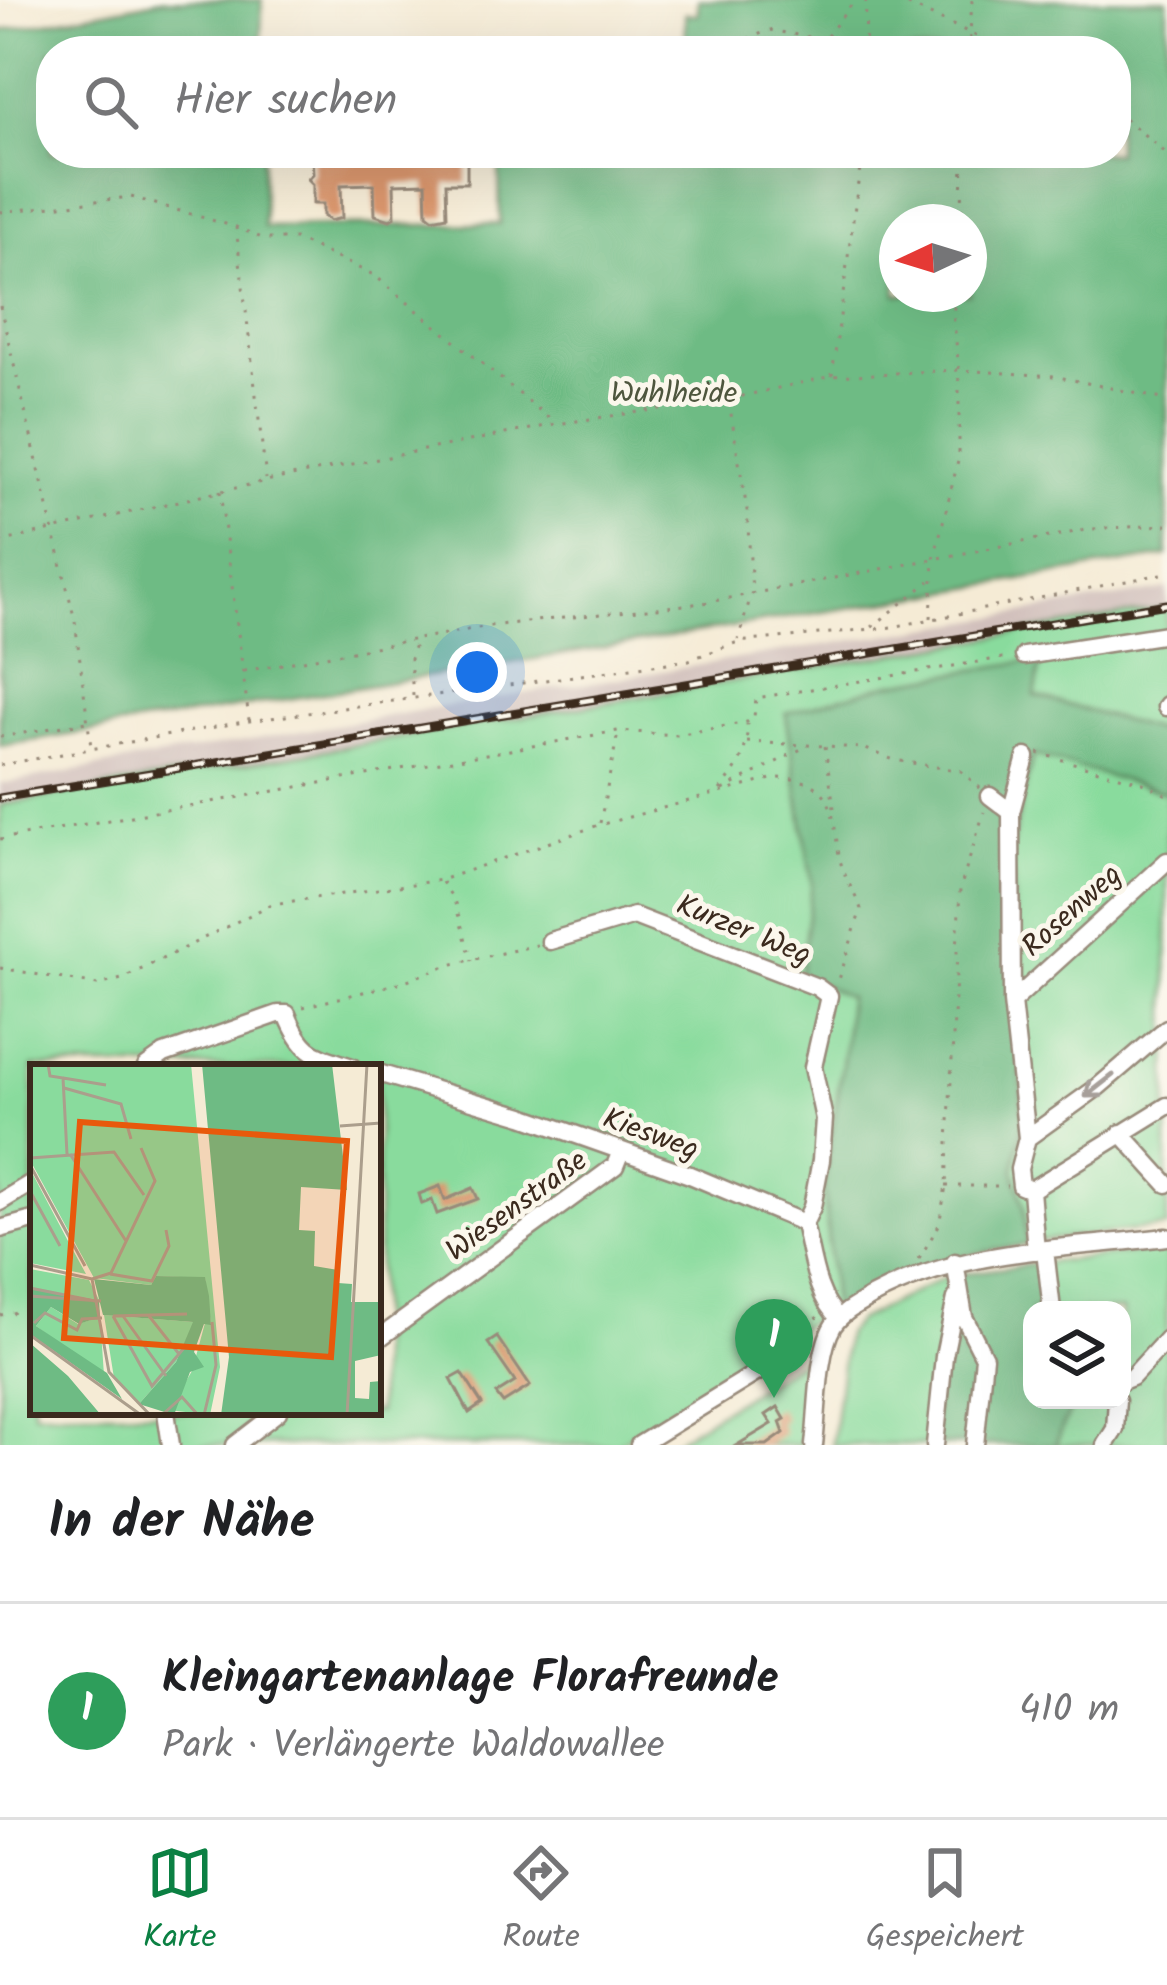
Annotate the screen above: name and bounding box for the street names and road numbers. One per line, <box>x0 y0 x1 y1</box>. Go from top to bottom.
street label: Rosenweg <box>1011 853 1133 970</box>
street label: Kurzer Weg <box>668 882 818 980</box>
street label: Kiesweg <box>596 1095 705 1174</box>
street label: Wiesenstraße <box>436 1138 598 1275</box>

